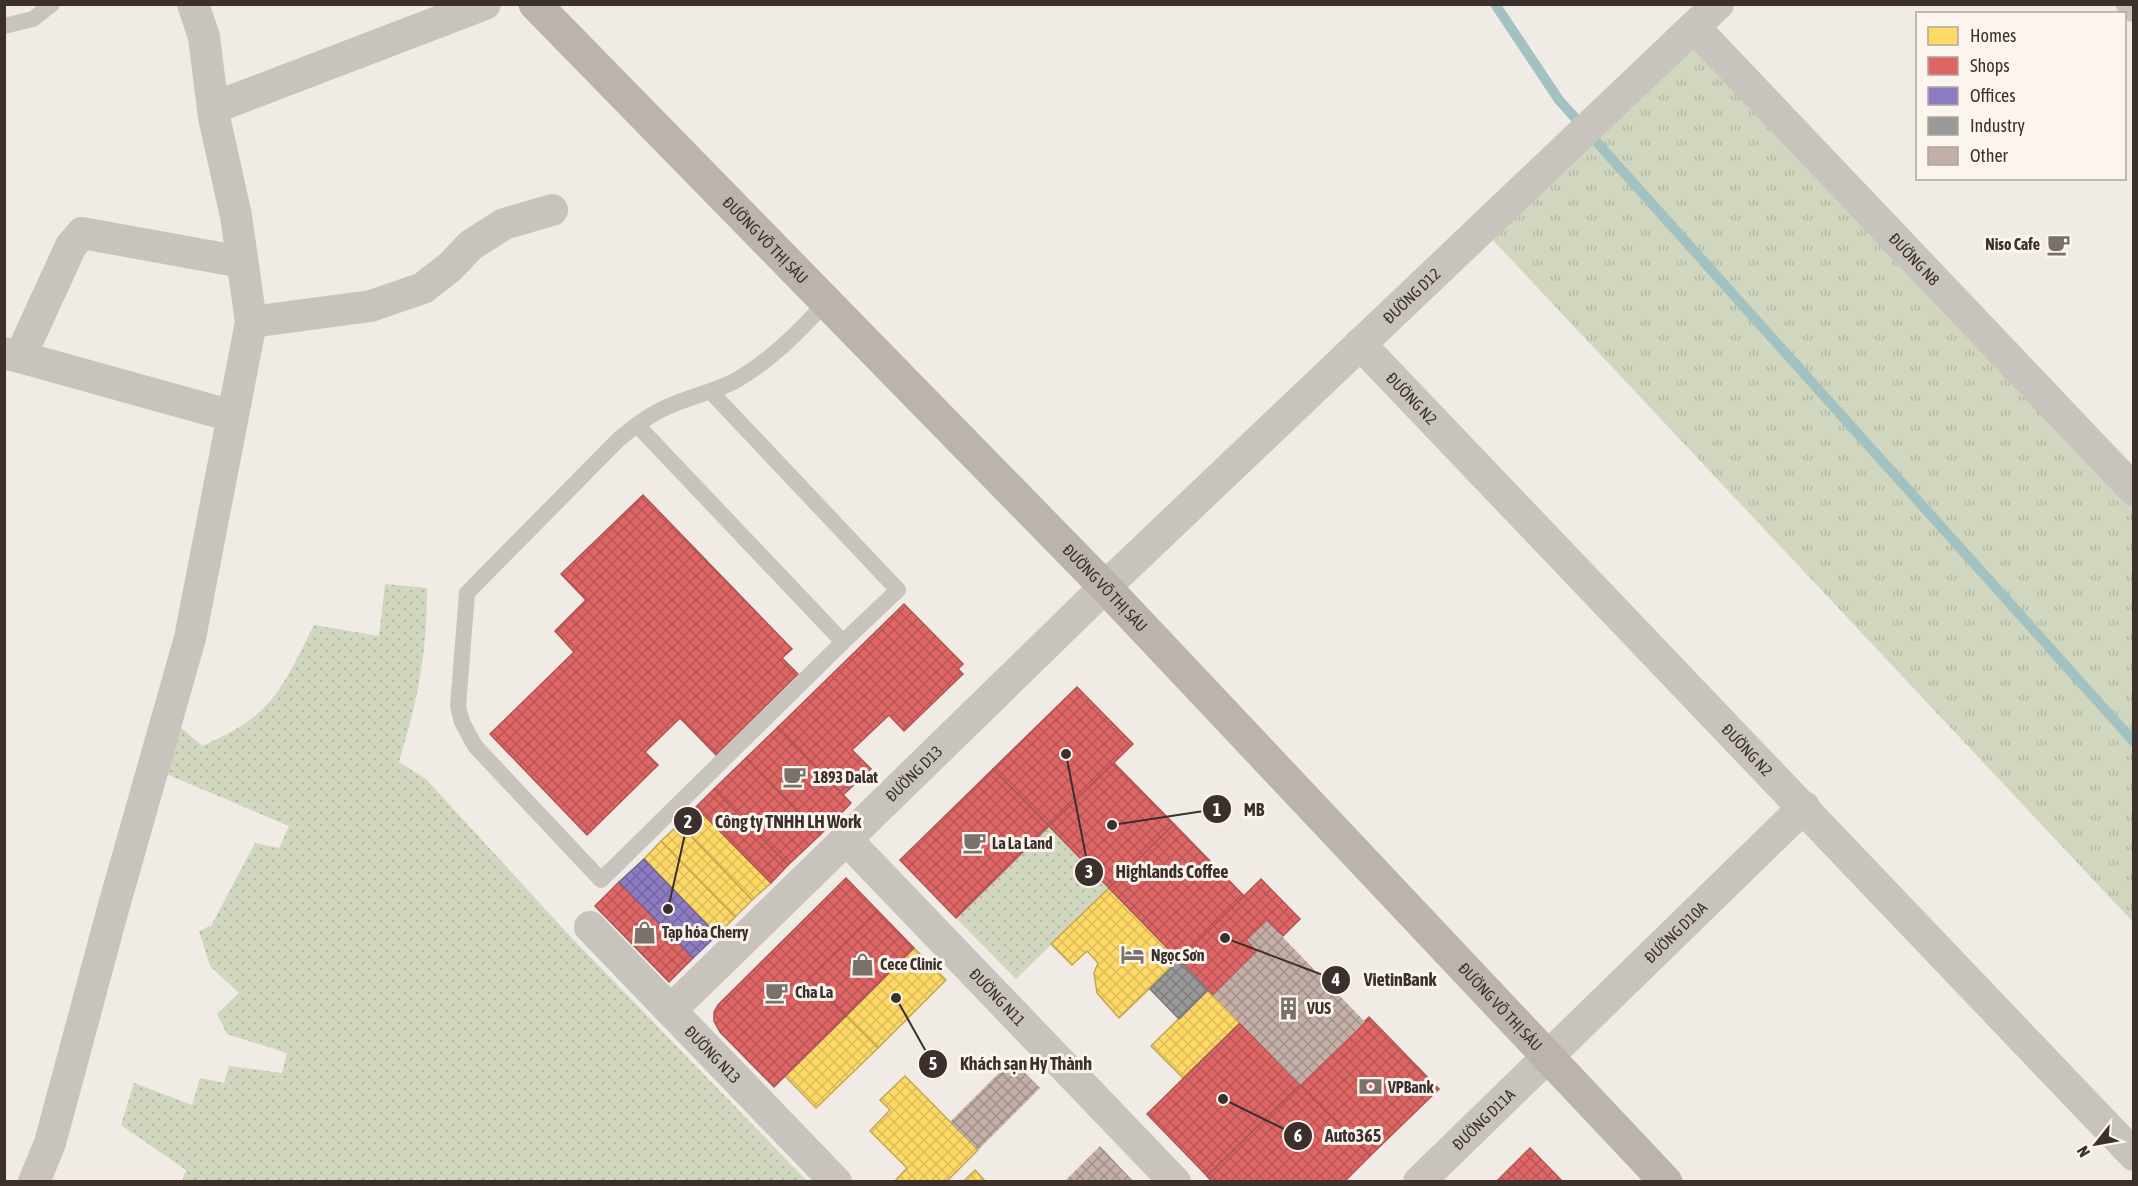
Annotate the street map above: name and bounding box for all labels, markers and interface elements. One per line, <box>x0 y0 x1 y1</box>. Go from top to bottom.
legend <box>1916 12 2126 180</box>
text: Homes <box>1970 25 2016 46</box>
text: Shops <box>1970 55 2010 76</box>
text: Offices <box>1970 85 2016 106</box>
text: Industry <box>1970 115 2025 136</box>
text: Other <box>1970 145 2009 166</box>
street label: ĐƯỜNG VÕ THỊ SÁU <box>719 193 812 287</box>
street label: ĐƯỜNG N8 <box>1886 229 1943 289</box>
cafe icon: Niso Cafe <box>2045 231 2071 257</box>
place label: Niso Cafe <box>1985 235 2040 253</box>
street label: ĐƯỜNG D12 <box>1379 264 1444 327</box>
street label: ĐƯỜNG N2 <box>1383 369 1441 428</box>
street label: ĐƯỜNG VÕ THỊ SÁU <box>1059 540 1151 635</box>
street label: ĐƯỜNG N2 <box>1718 720 1776 780</box>
street label: ĐƯỜNG D13 <box>882 742 946 805</box>
cafe icon: 1893 Dalat <box>782 764 808 790</box>
place label: 1893 Dalat <box>813 768 878 786</box>
callout: MB <box>1202 791 1277 827</box>
text: 1 <box>1213 799 1221 820</box>
text: MB <box>1244 799 1265 820</box>
callout: Công ty TNHH LH Work <box>673 803 873 839</box>
text: 2 <box>684 811 692 832</box>
text: Công ty TNHH LH Work <box>715 811 862 832</box>
cafe icon: La La Land <box>961 830 987 856</box>
place label: La La Land <box>992 834 1053 852</box>
callout: Highlands Coffee <box>1074 854 1241 890</box>
text: 3 <box>1085 861 1093 882</box>
text: Highlands Coffee <box>1116 861 1228 882</box>
street label: ĐƯỜNG D10A <box>1641 898 1710 966</box>
shop icon: Tạp hóa Cherry <box>631 919 657 945</box>
place label: Tạp hóa Cherry <box>662 923 749 941</box>
hotel icon: Ngọc Sơn <box>1120 942 1146 968</box>
place label: Ngọc Sơn <box>1151 946 1205 964</box>
shop icon: Cece Clinic <box>849 951 875 977</box>
place label: Cece Clinic <box>880 955 942 973</box>
street label: ĐƯỜNG VÕ THỊ SÁU <box>1455 959 1546 1054</box>
callout: VietinBank <box>1321 962 1448 998</box>
street label: ĐƯỜNG N11 <box>966 965 1029 1029</box>
text: 4 <box>1331 969 1340 990</box>
text: VietinBank <box>1363 969 1437 990</box>
cafe icon: Cha La <box>764 979 790 1005</box>
place label: Cha La <box>795 983 833 1001</box>
building icon: VUS <box>1276 995 1302 1021</box>
place label: VUS <box>1306 999 1331 1017</box>
street label: ĐƯỜNG N13 <box>681 1022 745 1087</box>
callout: Khách sạn Hy Thành <box>918 1046 1104 1082</box>
text: 5 <box>929 1053 937 1074</box>
text: Khách sạn Hy Thành <box>960 1053 1092 1074</box>
bank icon: VPBank <box>1357 1074 1383 1100</box>
place label: VPBank <box>1387 1078 1434 1096</box>
street label: ĐƯỜNG D11A <box>1449 1085 1518 1153</box>
north arrow <box>2066 1114 2126 1174</box>
callout: Auto365 <box>1283 1118 1393 1154</box>
text: 6 <box>1294 1125 1302 1146</box>
text: Auto365 <box>1324 1125 1381 1146</box>
text: N <box>2073 1143 2093 1160</box>

